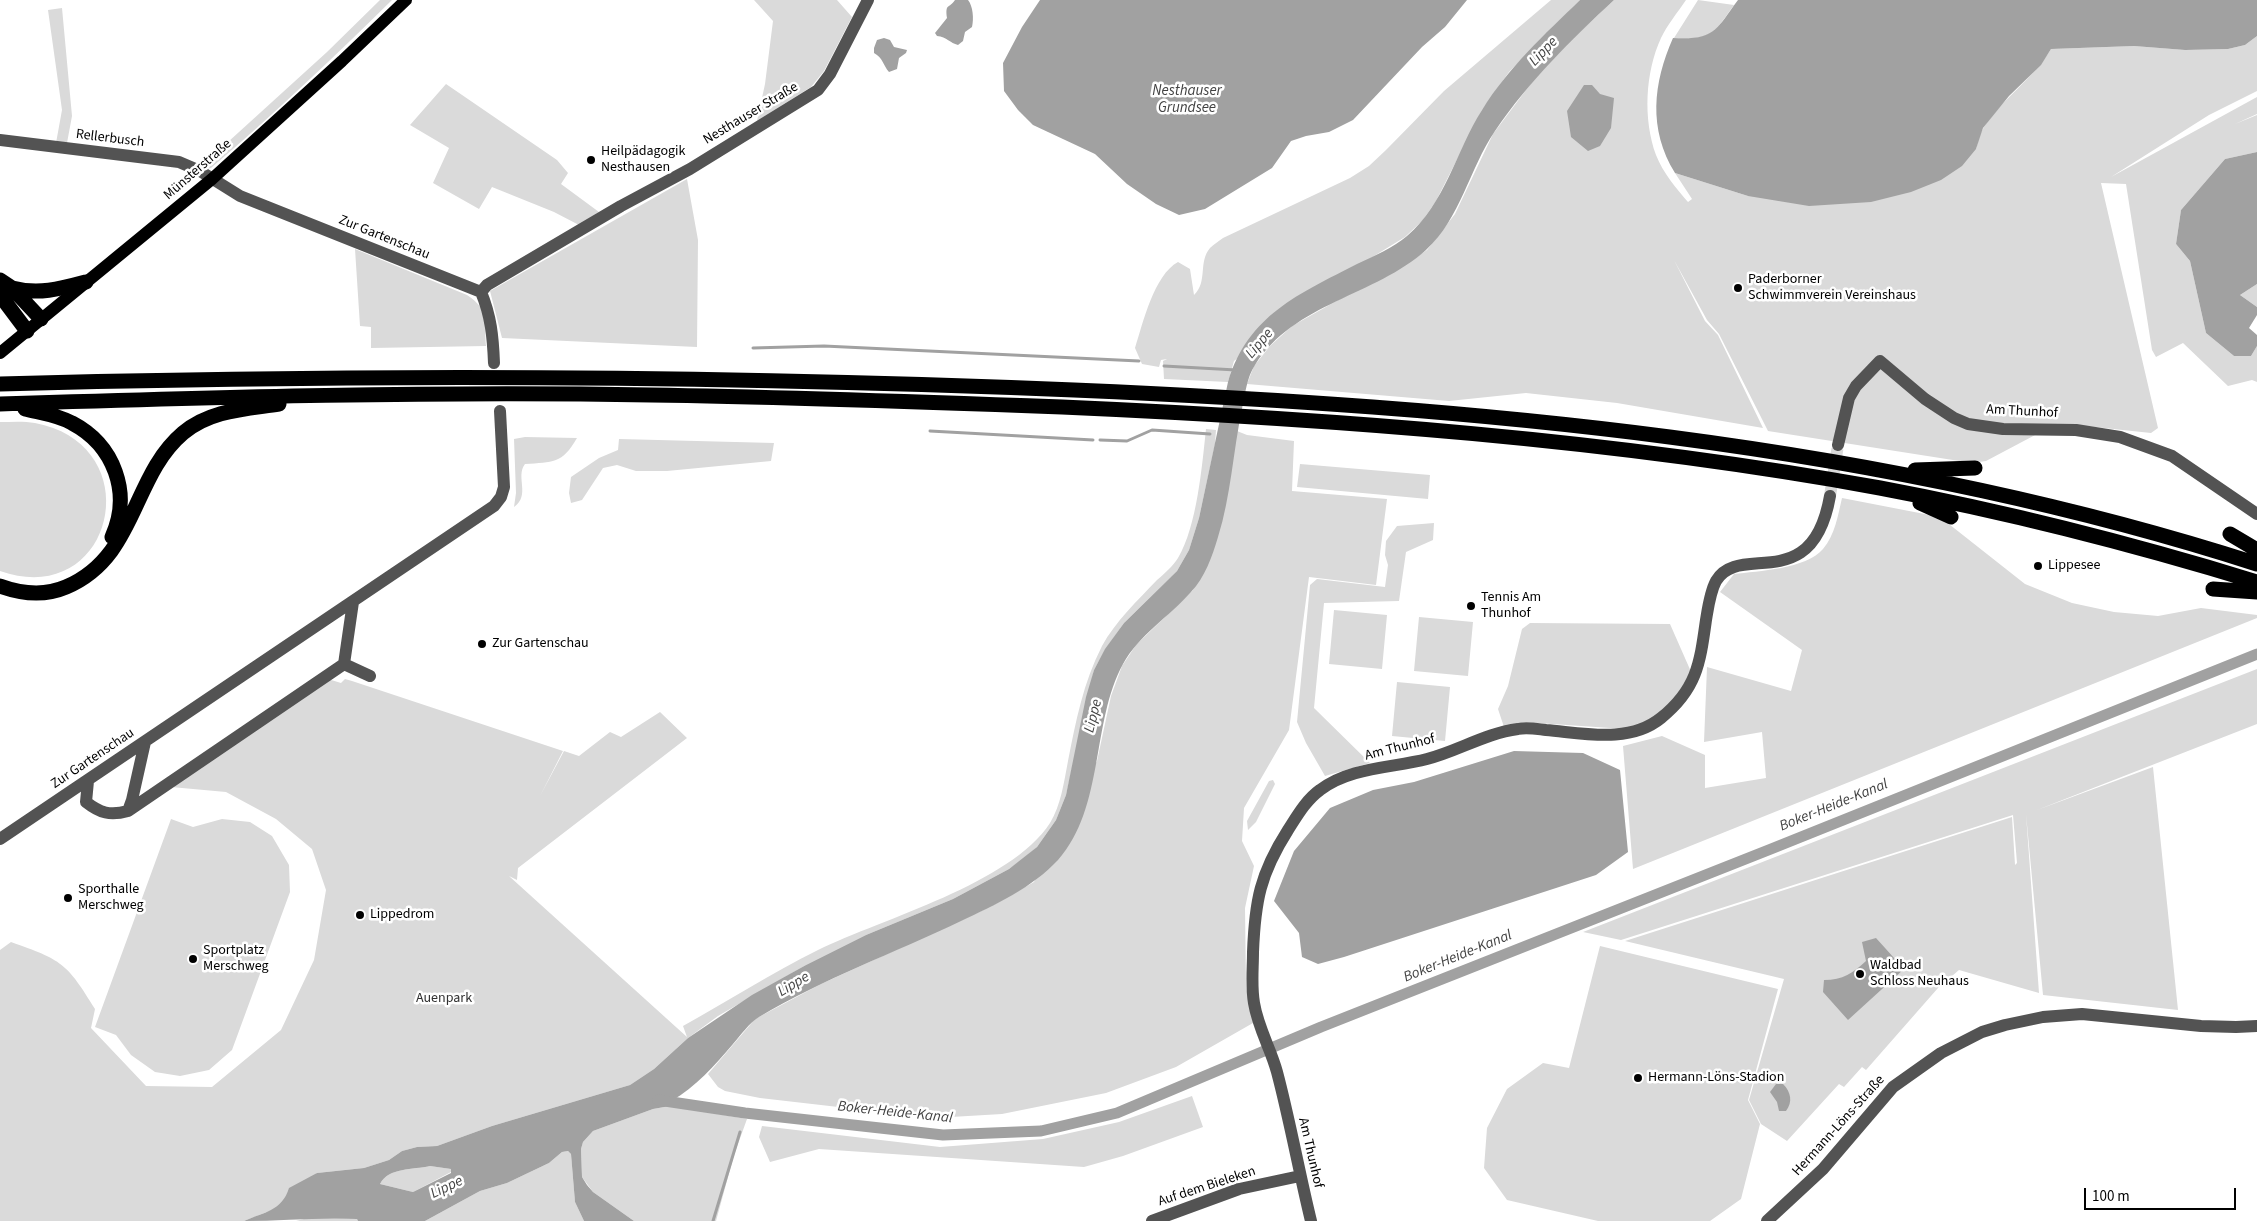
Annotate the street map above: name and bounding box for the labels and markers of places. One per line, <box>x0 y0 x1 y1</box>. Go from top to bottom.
place label: Heilpädagogik Nesthausen <box>601 144 685 176</box>
marker: Heilpädagogik Nesthausen <box>585 154 597 166</box>
place label: Paderborner Schwimmverein Vereinshaus <box>1748 272 1916 304</box>
marker: Paderborner Schwimmverein Vereinshaus <box>1732 282 1744 294</box>
place label: Lippesee <box>2048 558 2100 574</box>
marker: Lippesee <box>2032 560 2044 572</box>
place label: Tennis Am Thunhof <box>1481 590 1541 622</box>
marker: Tennis Am Thunhof <box>1465 600 1477 612</box>
place label: Zur Gartenschau <box>492 636 589 652</box>
marker: Zur Gartenschau <box>476 638 488 650</box>
place label: Sporthalle Merschweg <box>78 882 144 914</box>
marker: Sporthalle Merschweg <box>62 892 74 904</box>
place label: Lippedrom <box>370 907 434 923</box>
marker: Lippedrom <box>354 909 366 921</box>
place label: Sportplatz Merschweg <box>203 943 269 976</box>
marker: Sportplatz Merschweg <box>187 953 199 965</box>
place label: Waldbad Schloss Neuhaus <box>1870 958 1969 990</box>
marker: Waldbad Schloss Neuhaus <box>1854 968 1866 980</box>
place label: Hermann-Löns-Stadion <box>1648 1070 1784 1086</box>
marker: Hermann-Löns-Stadion <box>1632 1072 1644 1084</box>

